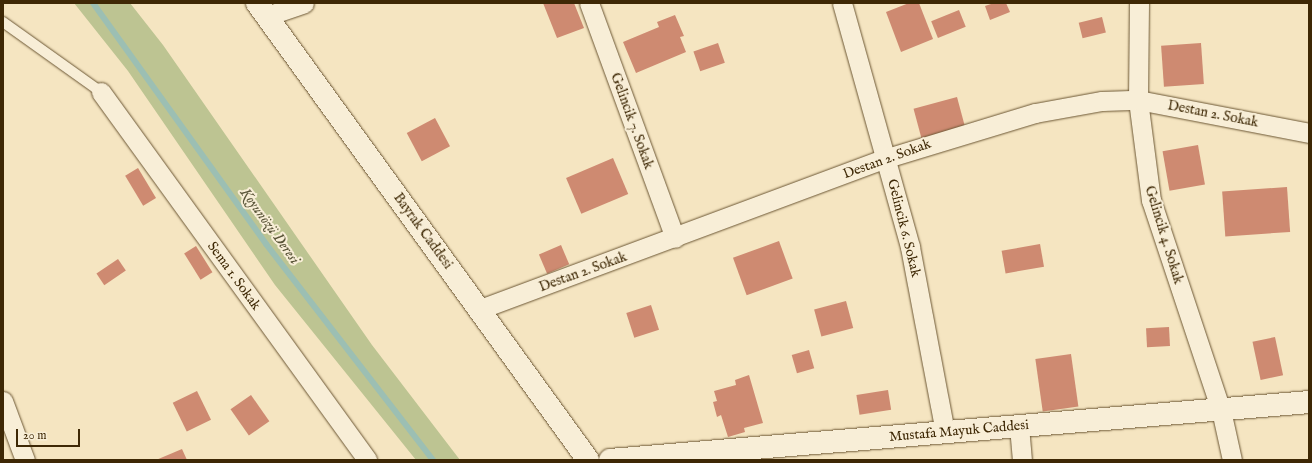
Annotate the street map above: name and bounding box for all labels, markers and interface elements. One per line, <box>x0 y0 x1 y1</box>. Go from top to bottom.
street label: Gelincik 7. Sokak <box>607 71 657 171</box>
street label: Destan 2. Sokak <box>1166 97 1260 131</box>
street label: Destan 2. Sokak <box>841 135 933 183</box>
street label: Gelincik 6. Sokak <box>884 177 924 279</box>
water label: Koyunözü Deresi <box>236 184 304 268</box>
street label: Gelincik 4. Sokak <box>1141 184 1187 286</box>
street label: Bayrak Caddesi <box>390 190 456 272</box>
street label: Sema 1. Sokak <box>204 239 264 313</box>
street label: Destan 2. Sokak <box>537 248 629 296</box>
street label: Mustafa Mayuk Caddesi <box>888 417 1030 445</box>
scale bar <box>18 421 82 447</box>
text: 20 m <box>23 428 46 443</box>

